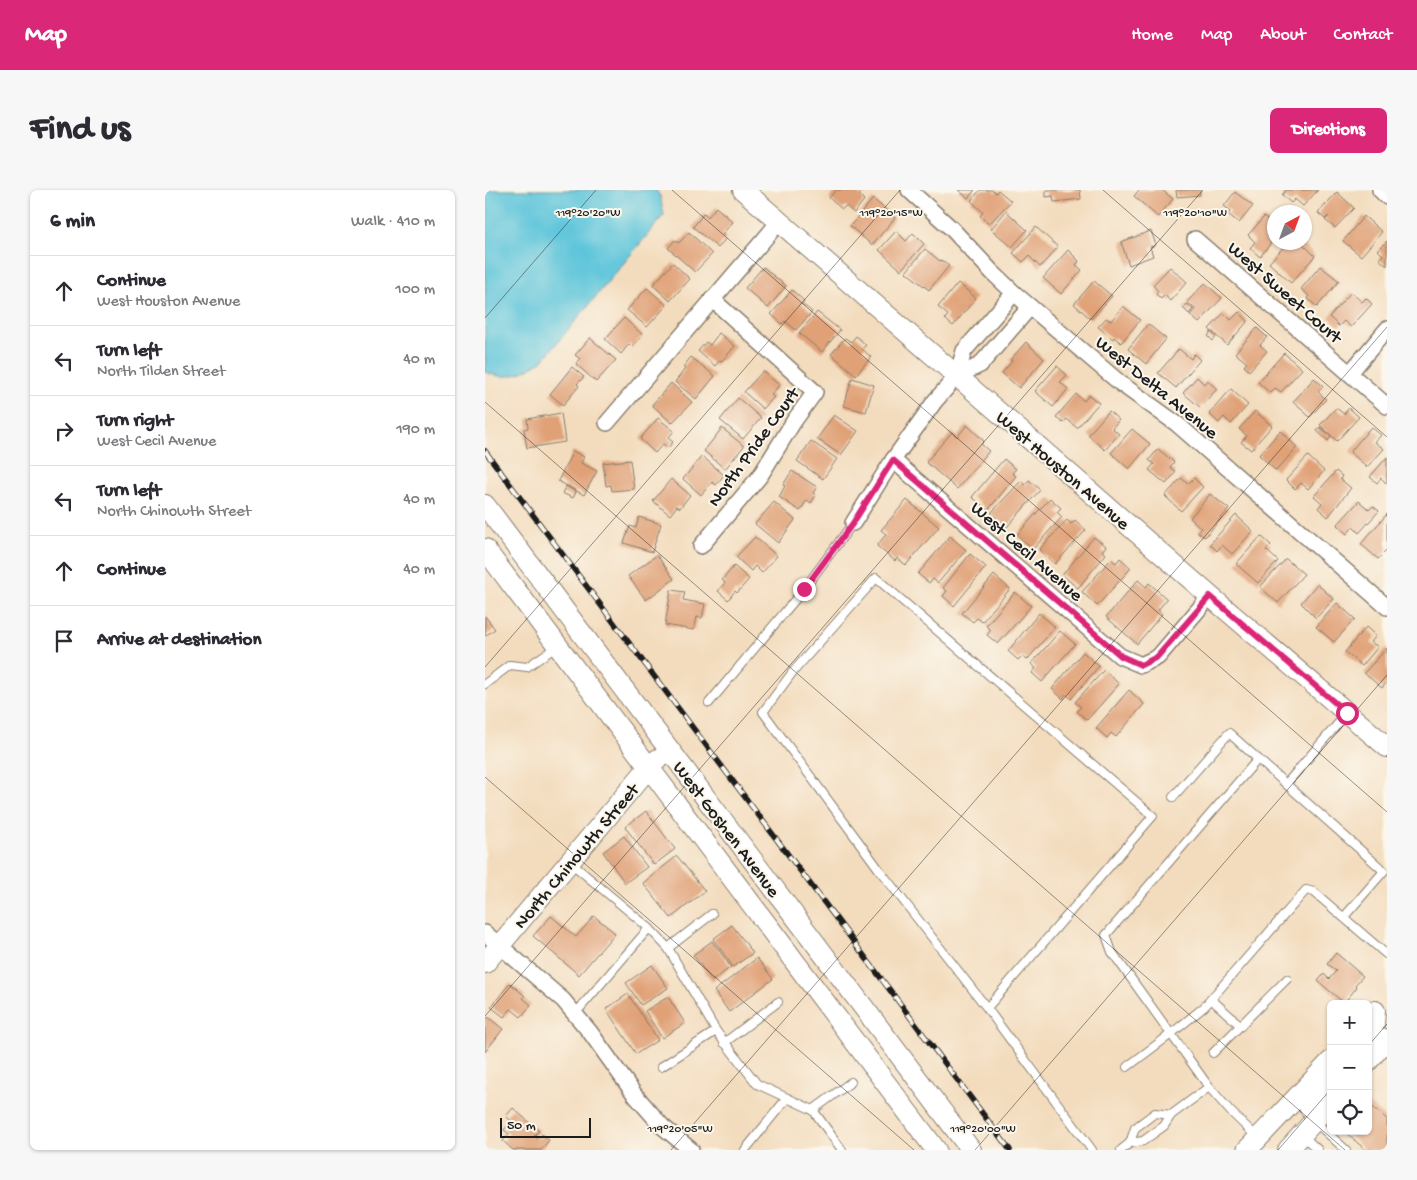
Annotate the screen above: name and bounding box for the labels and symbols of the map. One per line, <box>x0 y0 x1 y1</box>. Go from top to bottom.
north arrow <box>1267 205 1312 250</box>
text: 119°20'20"W <box>555 207 620 221</box>
text: 119°20'15"W <box>858 207 923 221</box>
text: 119°20'10"W <box>1162 207 1227 221</box>
street label: West Sweet Court <box>1222 238 1347 351</box>
street label: West Delta Avenue <box>1090 332 1222 445</box>
street label: North Pride Court <box>704 382 807 512</box>
street label: West Houston Avenue <box>990 407 1134 536</box>
street label: West Cecil Avenue <box>965 497 1087 608</box>
route end <box>793 578 816 601</box>
route start <box>1336 702 1359 725</box>
street label: West Goshen Avenue <box>666 757 784 903</box>
street label: North Chinowth Street <box>510 778 647 935</box>
scale bar <box>500 1115 591 1138</box>
text: 119°20'05"W <box>646 1123 713 1137</box>
text: 119°20'00"W <box>949 1123 1016 1137</box>

